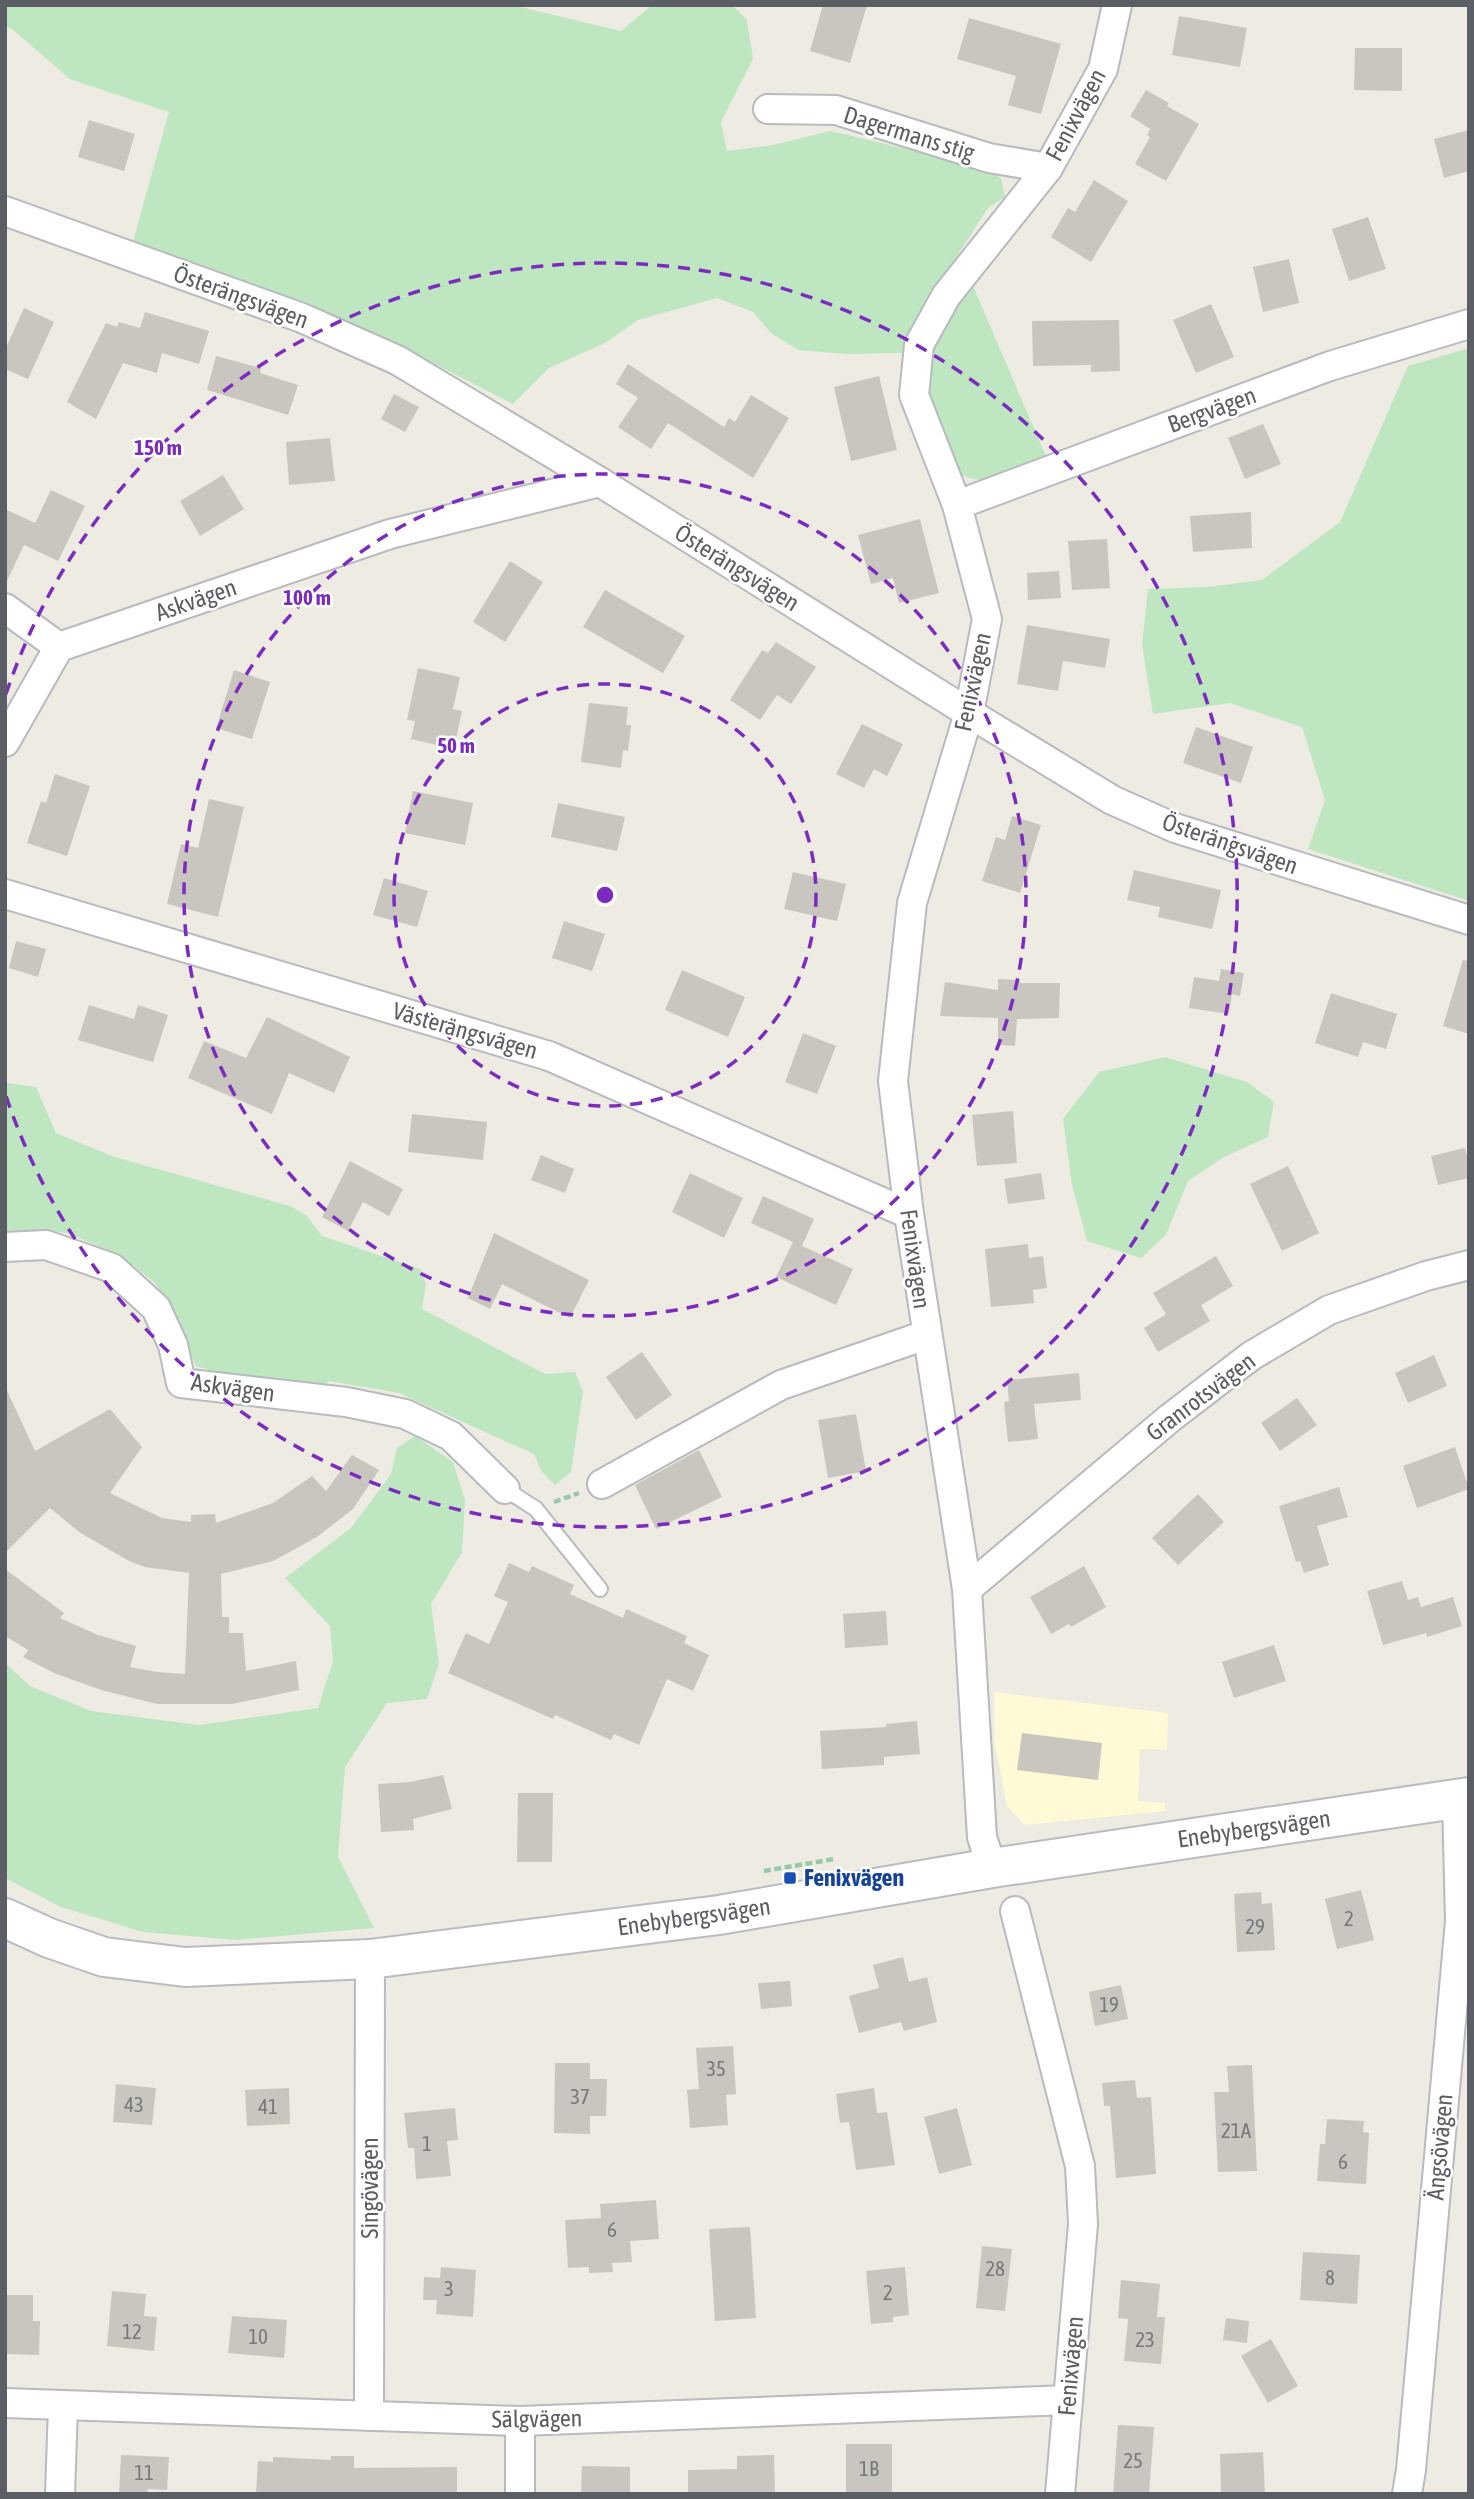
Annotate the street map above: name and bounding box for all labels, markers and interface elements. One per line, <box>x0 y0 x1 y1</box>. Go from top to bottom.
street label: Fenixvägen <box>1040 64 1111 165</box>
street label: Dagermans stig <box>840 101 979 166</box>
street label: Österängsvägen <box>170 260 312 333</box>
street label: Bergvägen <box>1164 381 1260 438</box>
text: 150 m <box>134 435 182 459</box>
street label: Österängsvägen <box>670 519 804 616</box>
street label: Askvägen <box>152 573 240 626</box>
text: 100 m <box>283 585 331 609</box>
street label: Fenixvägen <box>949 630 996 734</box>
text: 50 m <box>437 733 475 757</box>
street label: Österängsvägen <box>1159 808 1301 879</box>
centre of rings <box>593 883 617 907</box>
street label: Västerängsvägen <box>390 997 541 1064</box>
street label: Fenixvägen <box>895 1207 936 1310</box>
street label: Granrotsvägen <box>1141 1347 1260 1446</box>
street label: Askvägen <box>190 1368 277 1407</box>
street label: Enebybergsvägen <box>1176 1804 1332 1853</box>
place label: Fenixvägen <box>804 1864 904 1891</box>
marker: Fenixvägen <box>782 1870 798 1886</box>
street label: Enebybergsvägen <box>616 1892 772 1941</box>
house number: 2 <box>1344 1906 1354 1930</box>
house number: 29 <box>1245 1914 1265 1938</box>
house number: 19 <box>1099 1992 1119 2016</box>
house number: 35 <box>706 2056 726 2080</box>
house number: 37 <box>570 2084 590 2108</box>
house number: 43 <box>124 2092 144 2116</box>
street label: Ängsövägen <box>1421 2093 1458 2201</box>
house number: 41 <box>258 2094 278 2118</box>
house number: 21A <box>1221 2118 1252 2142</box>
house number: 1 <box>422 2131 432 2155</box>
street label: Singövägen <box>356 2137 383 2239</box>
house number: 6 <box>1338 2149 1348 2173</box>
house number: 6 <box>607 2217 617 2241</box>
house number: 28 <box>985 2256 1005 2280</box>
house number: 8 <box>1325 2265 1335 2289</box>
house number: 3 <box>444 2276 454 2300</box>
house number: 2 <box>883 2280 893 2304</box>
street label: Fenixvägen <box>1053 2315 1088 2417</box>
house number: 12 <box>122 2319 142 2343</box>
house number: 10 <box>248 2324 268 2348</box>
house number: 23 <box>1135 2327 1155 2351</box>
street label: Sälgvägen <box>491 2404 583 2433</box>
house number: 25 <box>1123 2448 1143 2472</box>
house number: 1B <box>859 2456 879 2480</box>
house number: 11 <box>134 2460 154 2484</box>

